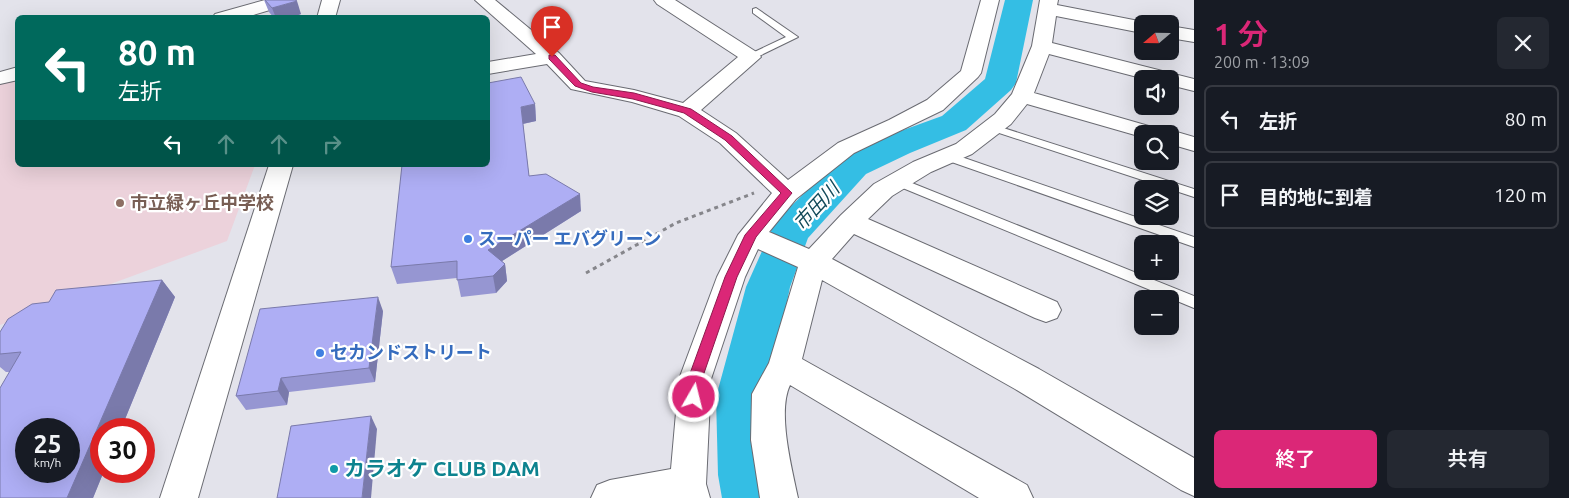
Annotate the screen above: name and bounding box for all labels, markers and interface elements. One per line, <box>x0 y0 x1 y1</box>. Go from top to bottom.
pin <box>531 6 573 57</box>
icon: arrive <box>538 13 566 41</box>
north arrow <box>1134 15 1179 60</box>
map controls <box>1134 15 1179 335</box>
text: 1 分 <box>1214 17 1268 51</box>
button: close <box>1497 17 1549 69</box>
text: 80 m <box>118 32 196 72</box>
icon: left <box>35 35 100 100</box>
text: 200 m · 13:09 <box>1214 53 1310 71</box>
button: sound <box>1134 70 1179 115</box>
text: 左折 <box>118 78 162 103</box>
icon: left <box>1216 105 1244 133</box>
text: 80 m <box>1505 108 1547 130</box>
text: 左折 <box>1259 110 1297 132</box>
button: search <box>1134 125 1179 170</box>
icon: left <box>159 130 187 158</box>
icon: ahead <box>212 130 240 158</box>
icon: ahead <box>265 130 293 158</box>
icon: right <box>318 130 346 158</box>
water label: 市田川 <box>789 176 845 234</box>
button: layers <box>1134 180 1179 225</box>
icon: arrive <box>1216 181 1244 209</box>
text: 120 m <box>1494 184 1547 206</box>
text: 目的地に到着 <box>1259 186 1373 208</box>
place label: 市立緑ヶ丘中学校 <box>130 192 274 212</box>
marker: 市立緑ヶ丘中学校 <box>114 197 126 209</box>
place label: スーパー エバグリーン <box>478 228 661 248</box>
marker: スーパー エバグリーン <box>462 233 474 245</box>
button: + <box>1134 235 1179 280</box>
button: − <box>1134 290 1179 335</box>
place label: セカンドストリート <box>330 342 492 362</box>
marker: セカンドストリート <box>314 347 326 359</box>
position arrow <box>667 370 719 422</box>
speed limit sign: 30 <box>90 418 155 483</box>
text: 25 <box>33 430 62 458</box>
button: 終了 <box>1214 430 1377 488</box>
button: 共有 <box>1387 430 1549 488</box>
text: km/h <box>34 456 61 469</box>
place label: カラオケ CLUB DAM <box>344 456 540 480</box>
marker: カラオケ CLUB DAM <box>328 463 340 475</box>

